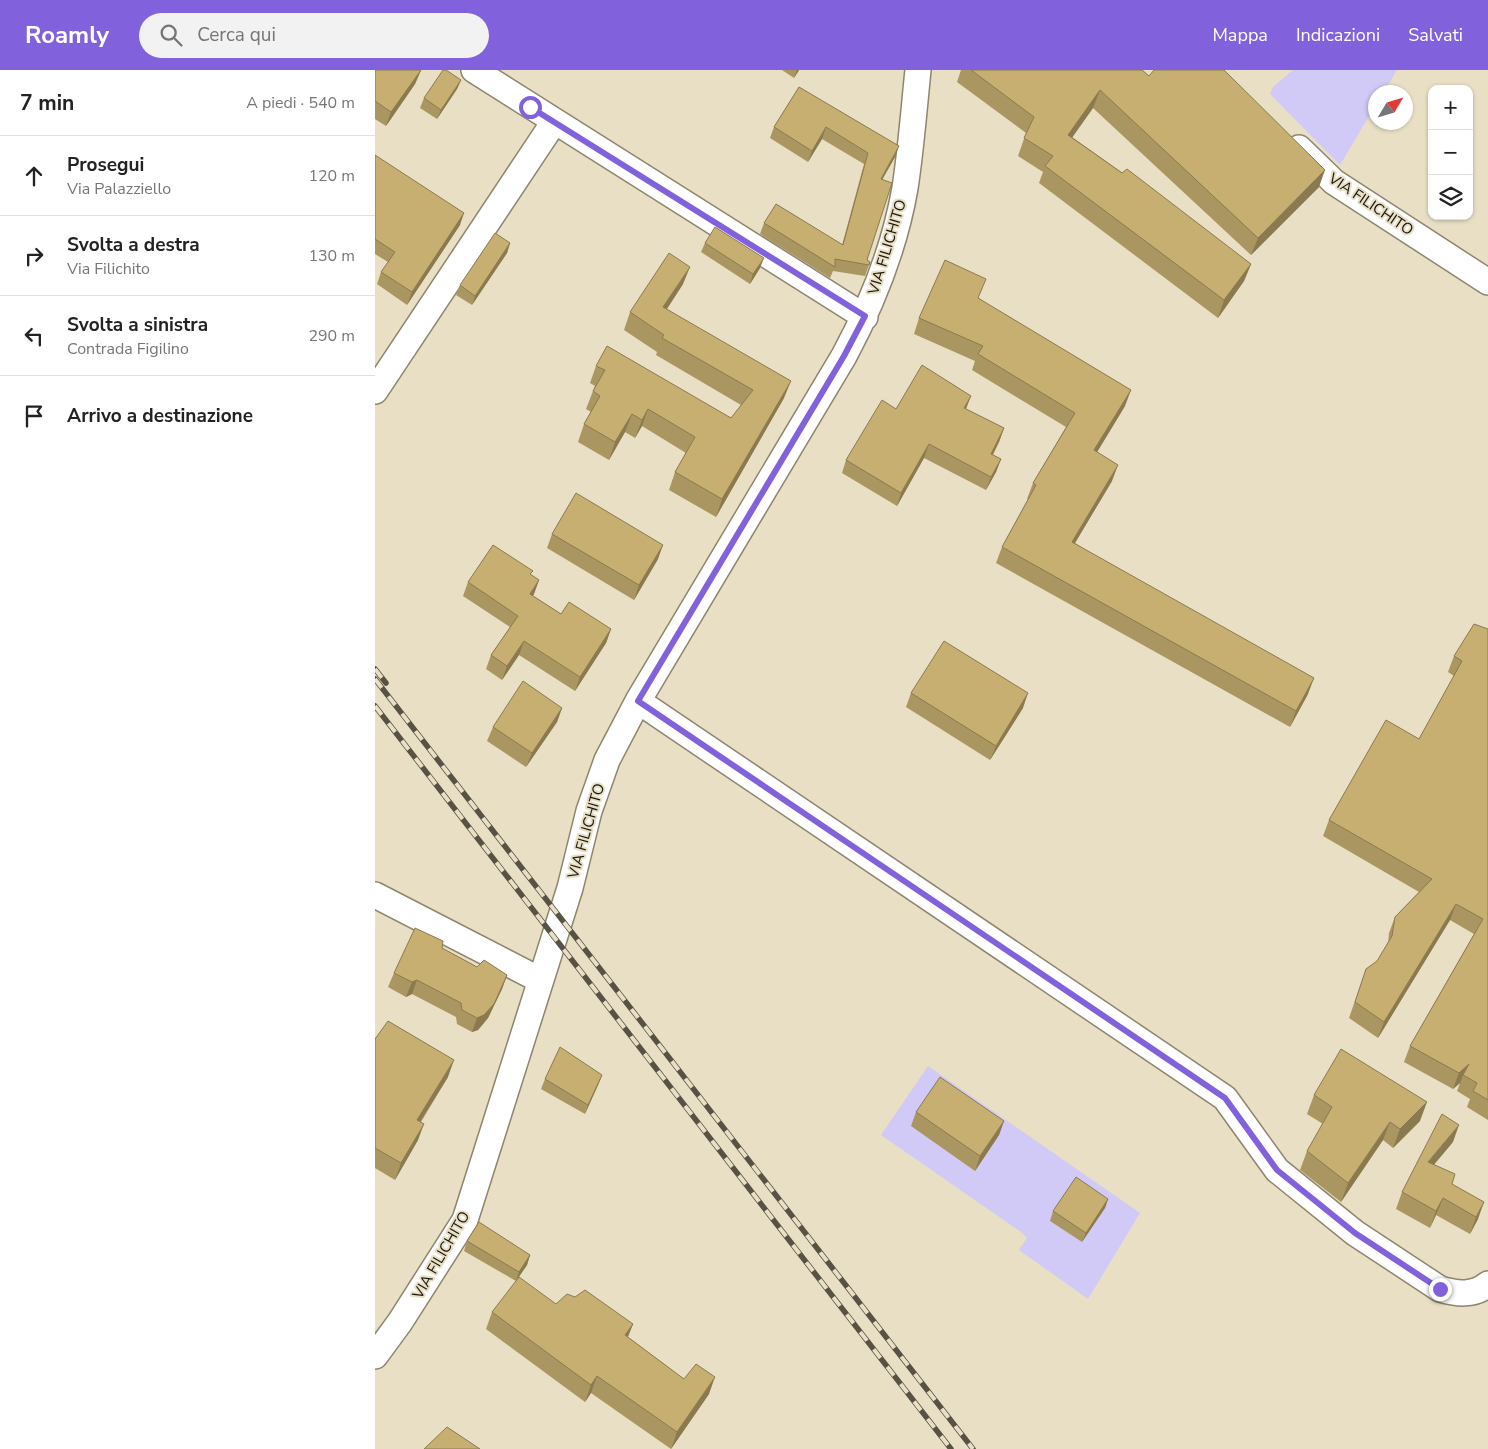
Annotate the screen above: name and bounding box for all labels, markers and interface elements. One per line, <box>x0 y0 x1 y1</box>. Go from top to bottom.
search box <box>139 13 489 58</box>
text: Roamly <box>25 19 109 51</box>
icon: search <box>157 21 185 49</box>
text: Cerca qui <box>197 22 276 48</box>
text: Mappa <box>1212 23 1268 47</box>
text: Indicazioni <box>1296 23 1380 47</box>
text: Salvati <box>1408 23 1463 47</box>
north arrow <box>1368 85 1413 130</box>
map controls <box>1428 85 1473 220</box>
button: + <box>1428 85 1473 130</box>
text: 7 min <box>20 89 74 117</box>
text: A piedi · 540 m <box>246 92 355 114</box>
route start <box>519 96 542 119</box>
button: − <box>1428 130 1473 175</box>
text: Prosegui <box>67 152 144 178</box>
icon: ahead <box>20 162 48 190</box>
text: 120 m <box>308 165 355 187</box>
street label: VIA FILICHITO <box>1324 168 1417 240</box>
button: layers <box>1428 175 1473 220</box>
text: Via Palazziello <box>67 178 171 200</box>
street label: VIA FILICHITO <box>863 197 911 298</box>
text: Svolta a destra <box>67 232 200 258</box>
icon: right <box>20 242 48 270</box>
text: 130 m <box>308 245 355 267</box>
text: Via Filichito <box>67 258 150 280</box>
text: Svolta a sinistra <box>67 312 208 338</box>
icon: left <box>20 322 48 350</box>
text: 290 m <box>308 325 355 347</box>
text: Contrada Figilino <box>67 338 189 360</box>
icon: arrive <box>20 402 48 430</box>
text: Arrivo a destinazione <box>67 403 253 429</box>
street label: VIA FILICHITO <box>563 781 609 882</box>
street label: VIA FILICHITO <box>407 1207 474 1303</box>
route end <box>1429 1278 1452 1301</box>

